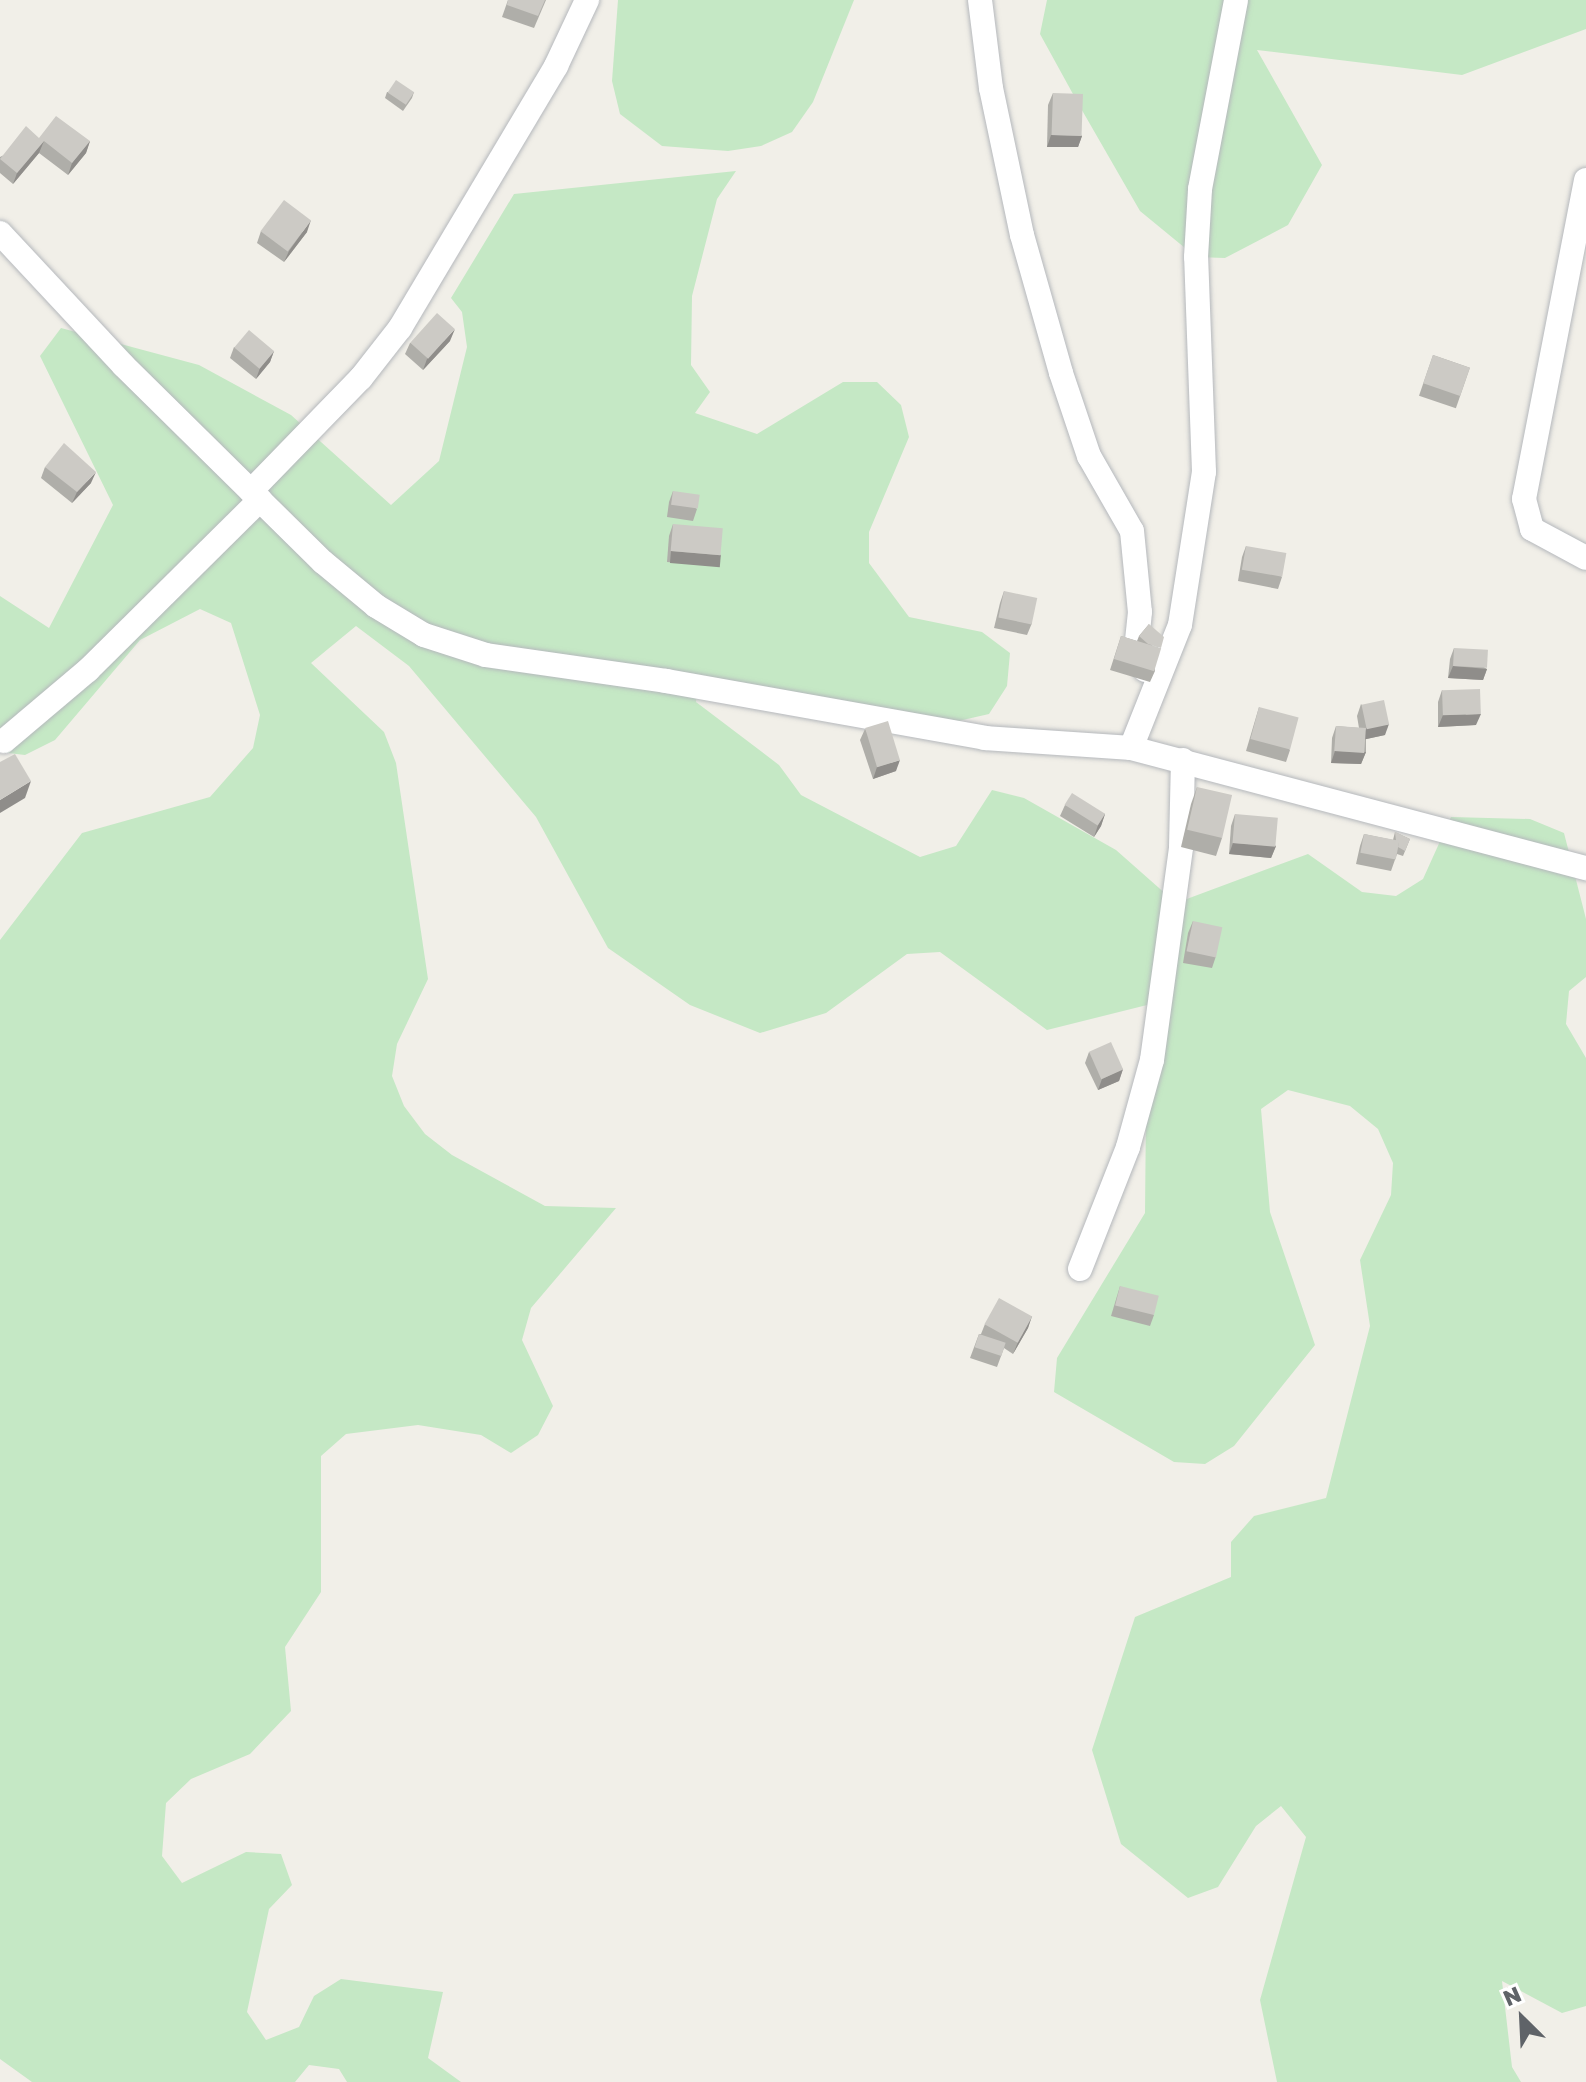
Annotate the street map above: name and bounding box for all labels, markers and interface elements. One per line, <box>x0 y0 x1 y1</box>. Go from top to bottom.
north arrow <box>1482 1978 1562 2058</box>
text: N <box>1499 1980 1525 2011</box>

